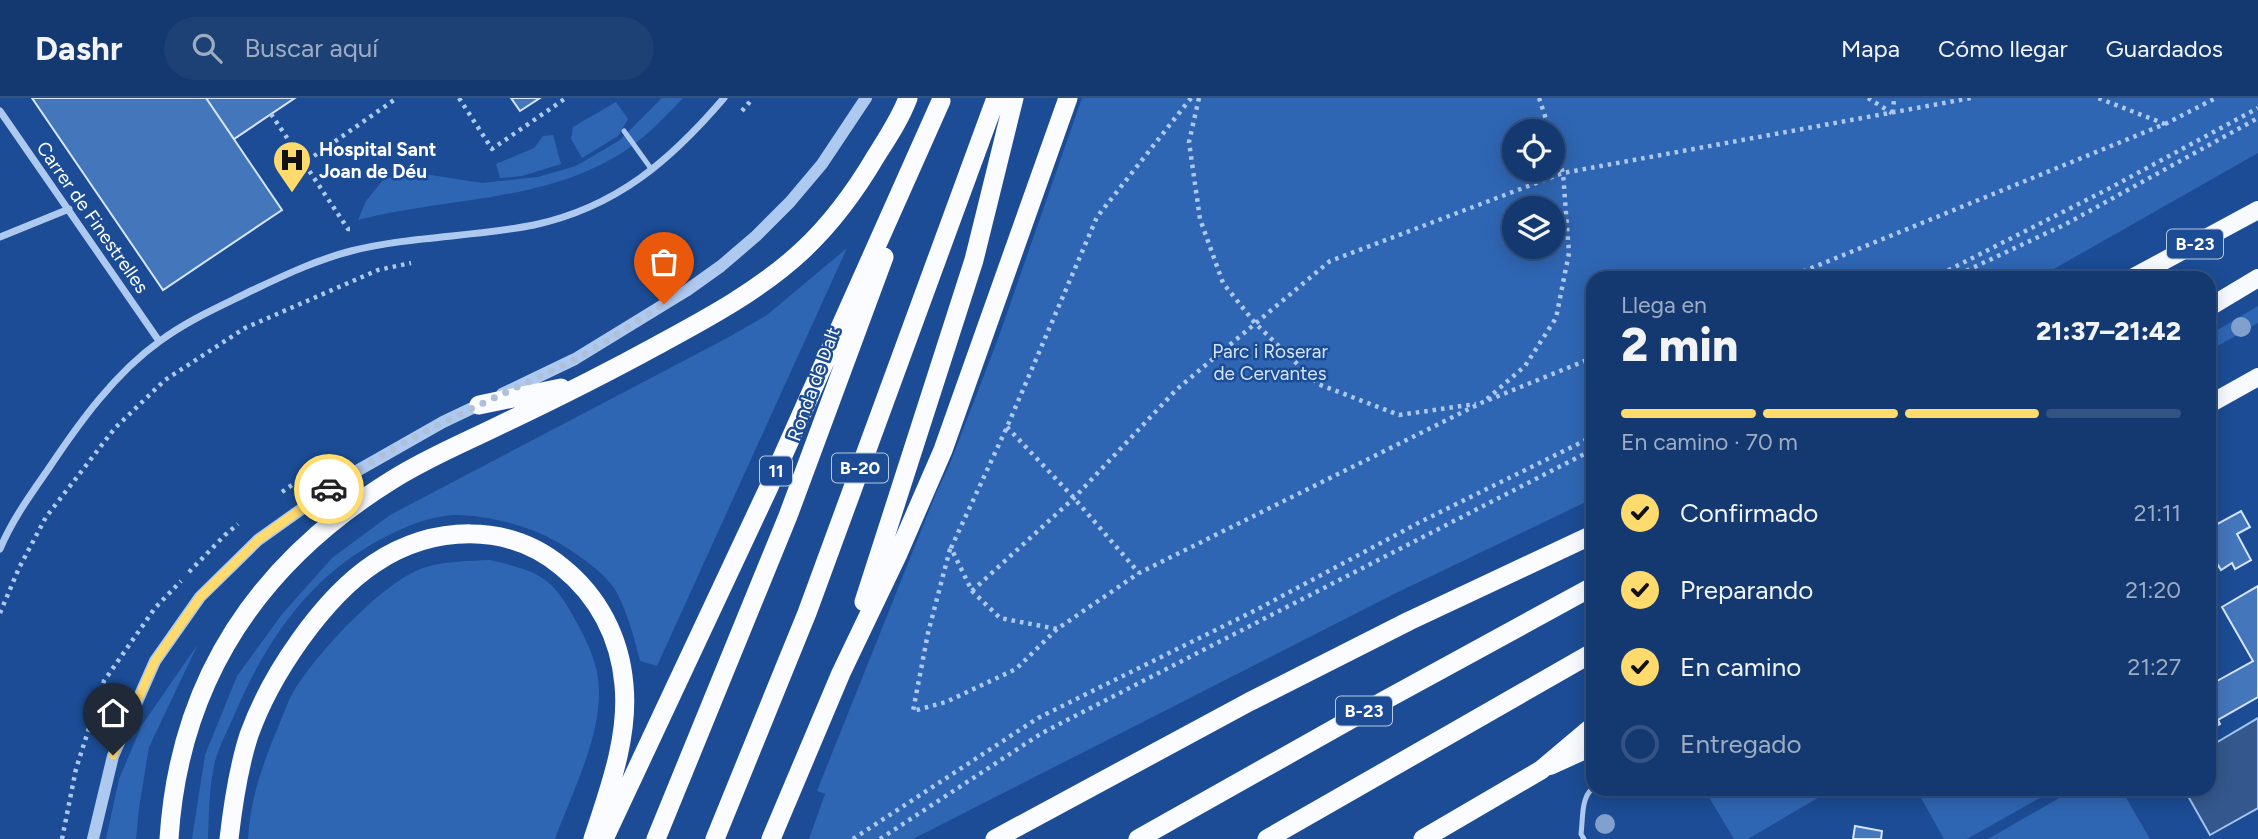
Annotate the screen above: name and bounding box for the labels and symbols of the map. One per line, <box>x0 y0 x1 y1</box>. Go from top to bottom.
street label: Carrer de Finestrelles <box>32 137 154 298</box>
place label: Hospital Sant Joan de Déu <box>319 138 437 183</box>
hospital icon: Hospital Sant Joan de Déu <box>271 139 313 194</box>
road number: B-23 <box>2167 230 2223 258</box>
pin <box>634 232 694 304</box>
street label: Ronda de Dalt <box>782 324 845 444</box>
park label: Parc i Roserar de Cervantes <box>1212 340 1328 385</box>
courier <box>294 454 364 524</box>
road number: B-20 <box>832 454 888 482</box>
road number: 11 <box>760 456 792 486</box>
pin <box>83 683 143 755</box>
road number: B-23 <box>1336 696 1392 726</box>

